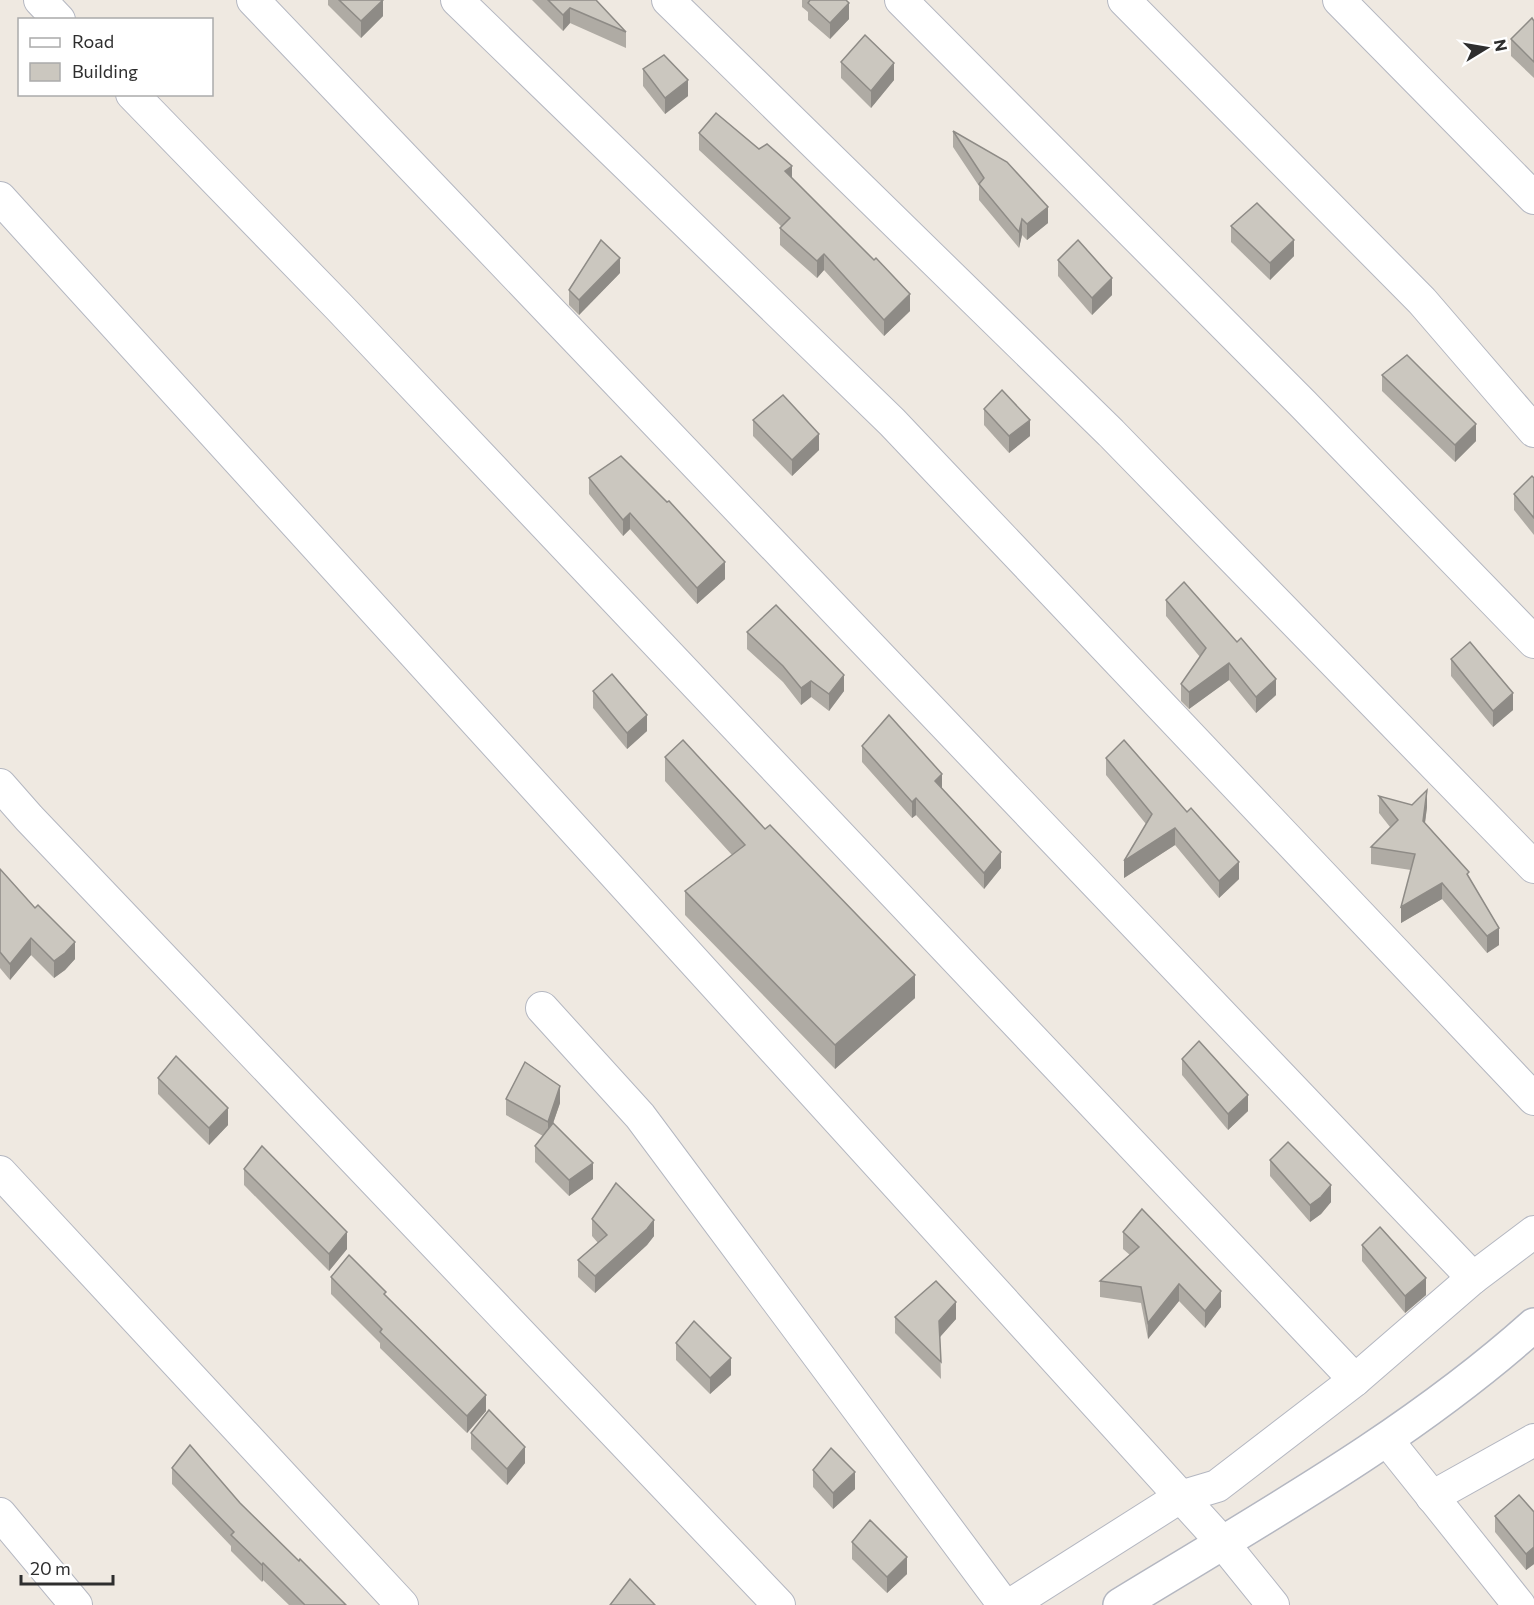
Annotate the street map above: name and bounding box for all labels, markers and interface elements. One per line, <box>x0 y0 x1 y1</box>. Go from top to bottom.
legend <box>18 18 213 96</box>
north arrow <box>1456 18 1516 78</box>
text: Road <box>72 30 114 52</box>
text: N <box>1491 37 1512 53</box>
text: Building <box>72 60 138 82</box>
scale bar <box>21 1548 112 1586</box>
text: 20 m <box>30 1557 71 1579</box>

